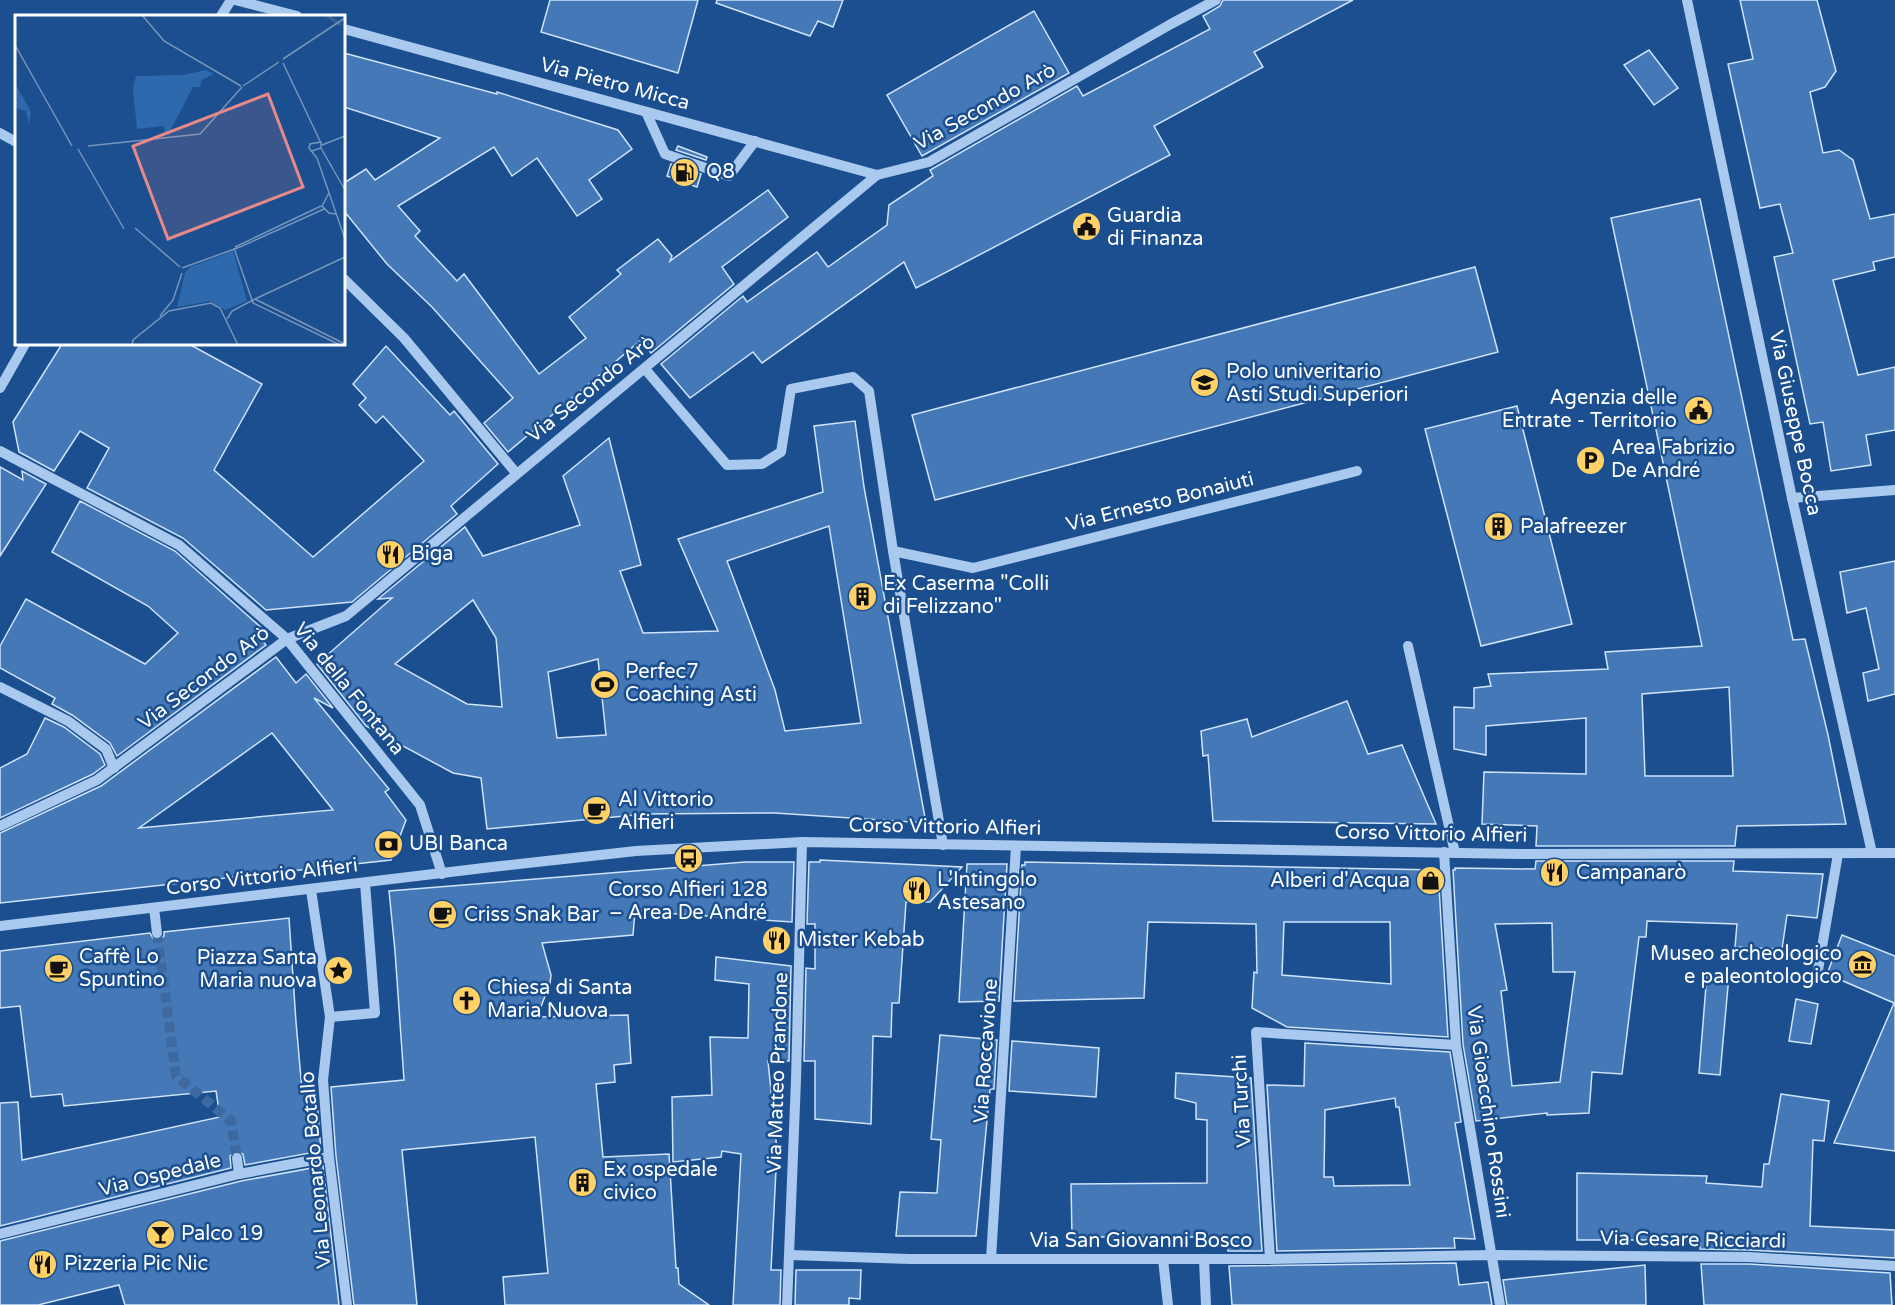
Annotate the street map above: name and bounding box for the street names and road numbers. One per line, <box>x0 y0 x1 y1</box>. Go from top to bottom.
street label: Via Pietro Micca <box>538 53 692 115</box>
street label: Via Secondo Arò <box>910 58 1060 156</box>
street label: Via Giuseppe Bocca <box>1764 328 1826 518</box>
street label: Via Secondo Arò <box>522 330 660 448</box>
street label: Via Ernesto Bonaiuti <box>1064 467 1256 537</box>
street label: Via della Fontana <box>288 618 410 760</box>
street label: Via Secondo Arò <box>134 621 274 735</box>
street label: Corso Vittorio Alfieri <box>848 813 1042 841</box>
street label: Corso Vittorio Alfieri <box>1334 820 1528 848</box>
street label: Corso Vittorio Alfieri <box>165 853 359 901</box>
street label: Via Matteo Prandone <box>762 972 794 1174</box>
street label: Via Roccavione <box>969 978 1003 1124</box>
street label: Via Gioacchino Rossini <box>1461 1004 1515 1220</box>
street label: Via Turchi <box>1228 1054 1256 1148</box>
street label: Via Leonardo Botallo <box>295 1070 337 1270</box>
street label: Via Ospedale <box>96 1148 224 1202</box>
street label: Via Cesare Ricciardi <box>1600 1226 1786 1254</box>
street label: Via San Giovanni Bosco <box>1030 1229 1252 1253</box>

